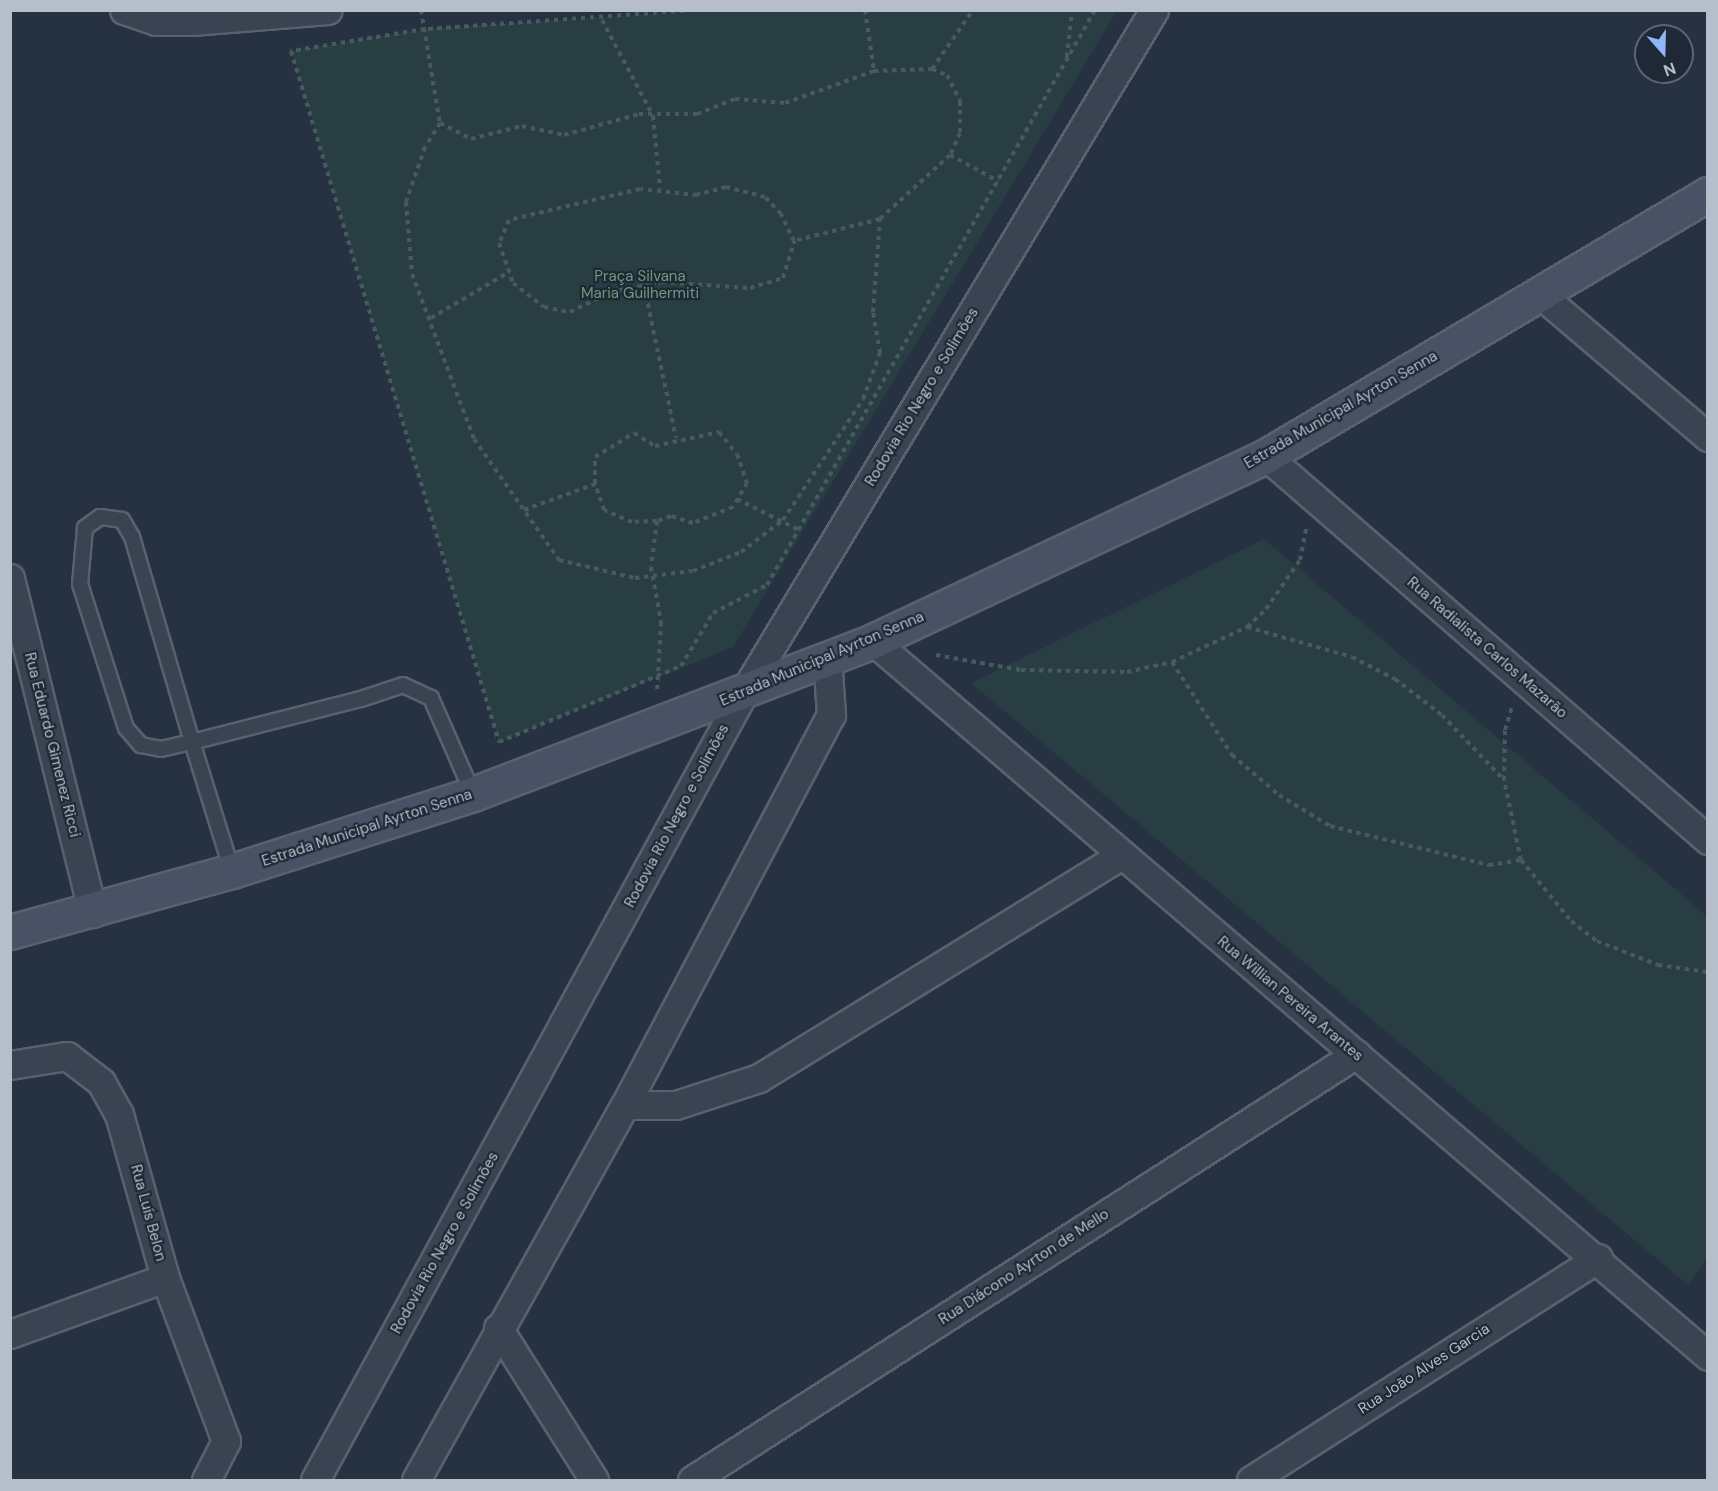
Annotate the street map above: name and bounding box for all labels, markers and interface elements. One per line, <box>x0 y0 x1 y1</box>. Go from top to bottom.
north arrow <box>1634 24 1694 84</box>
text: N <box>1661 58 1679 81</box>
park label: Praça Silvana Maria Guilhermiti <box>581 267 699 302</box>
street label: Rodovia Rio Negro e Solimões <box>861 304 983 490</box>
street label: Estrada Municipal Ayrton Senna <box>1241 347 1441 473</box>
street label: Rua Radialista Carlos Mazarão <box>1403 573 1571 723</box>
street label: Estrada Municipal Ayrton Senna <box>717 608 927 710</box>
street label: Rua Eduardo Gimenez Ricci <box>20 651 84 839</box>
street label: Rodovia Rio Negro e Solimões <box>621 721 733 911</box>
street label: Estrada Municipal Ayrton Senna <box>260 785 474 871</box>
street label: Rua Willian Pereira Arantes <box>1213 933 1367 1065</box>
street label: Rodovia Rio Negro e Solimões <box>387 1149 503 1337</box>
street label: Rua Luís Belon <box>126 1163 170 1263</box>
street label: Rua Diácono Ayrton de Mello <box>935 1205 1113 1329</box>
street label: Rua João Alves Garcia <box>1355 1320 1493 1418</box>

